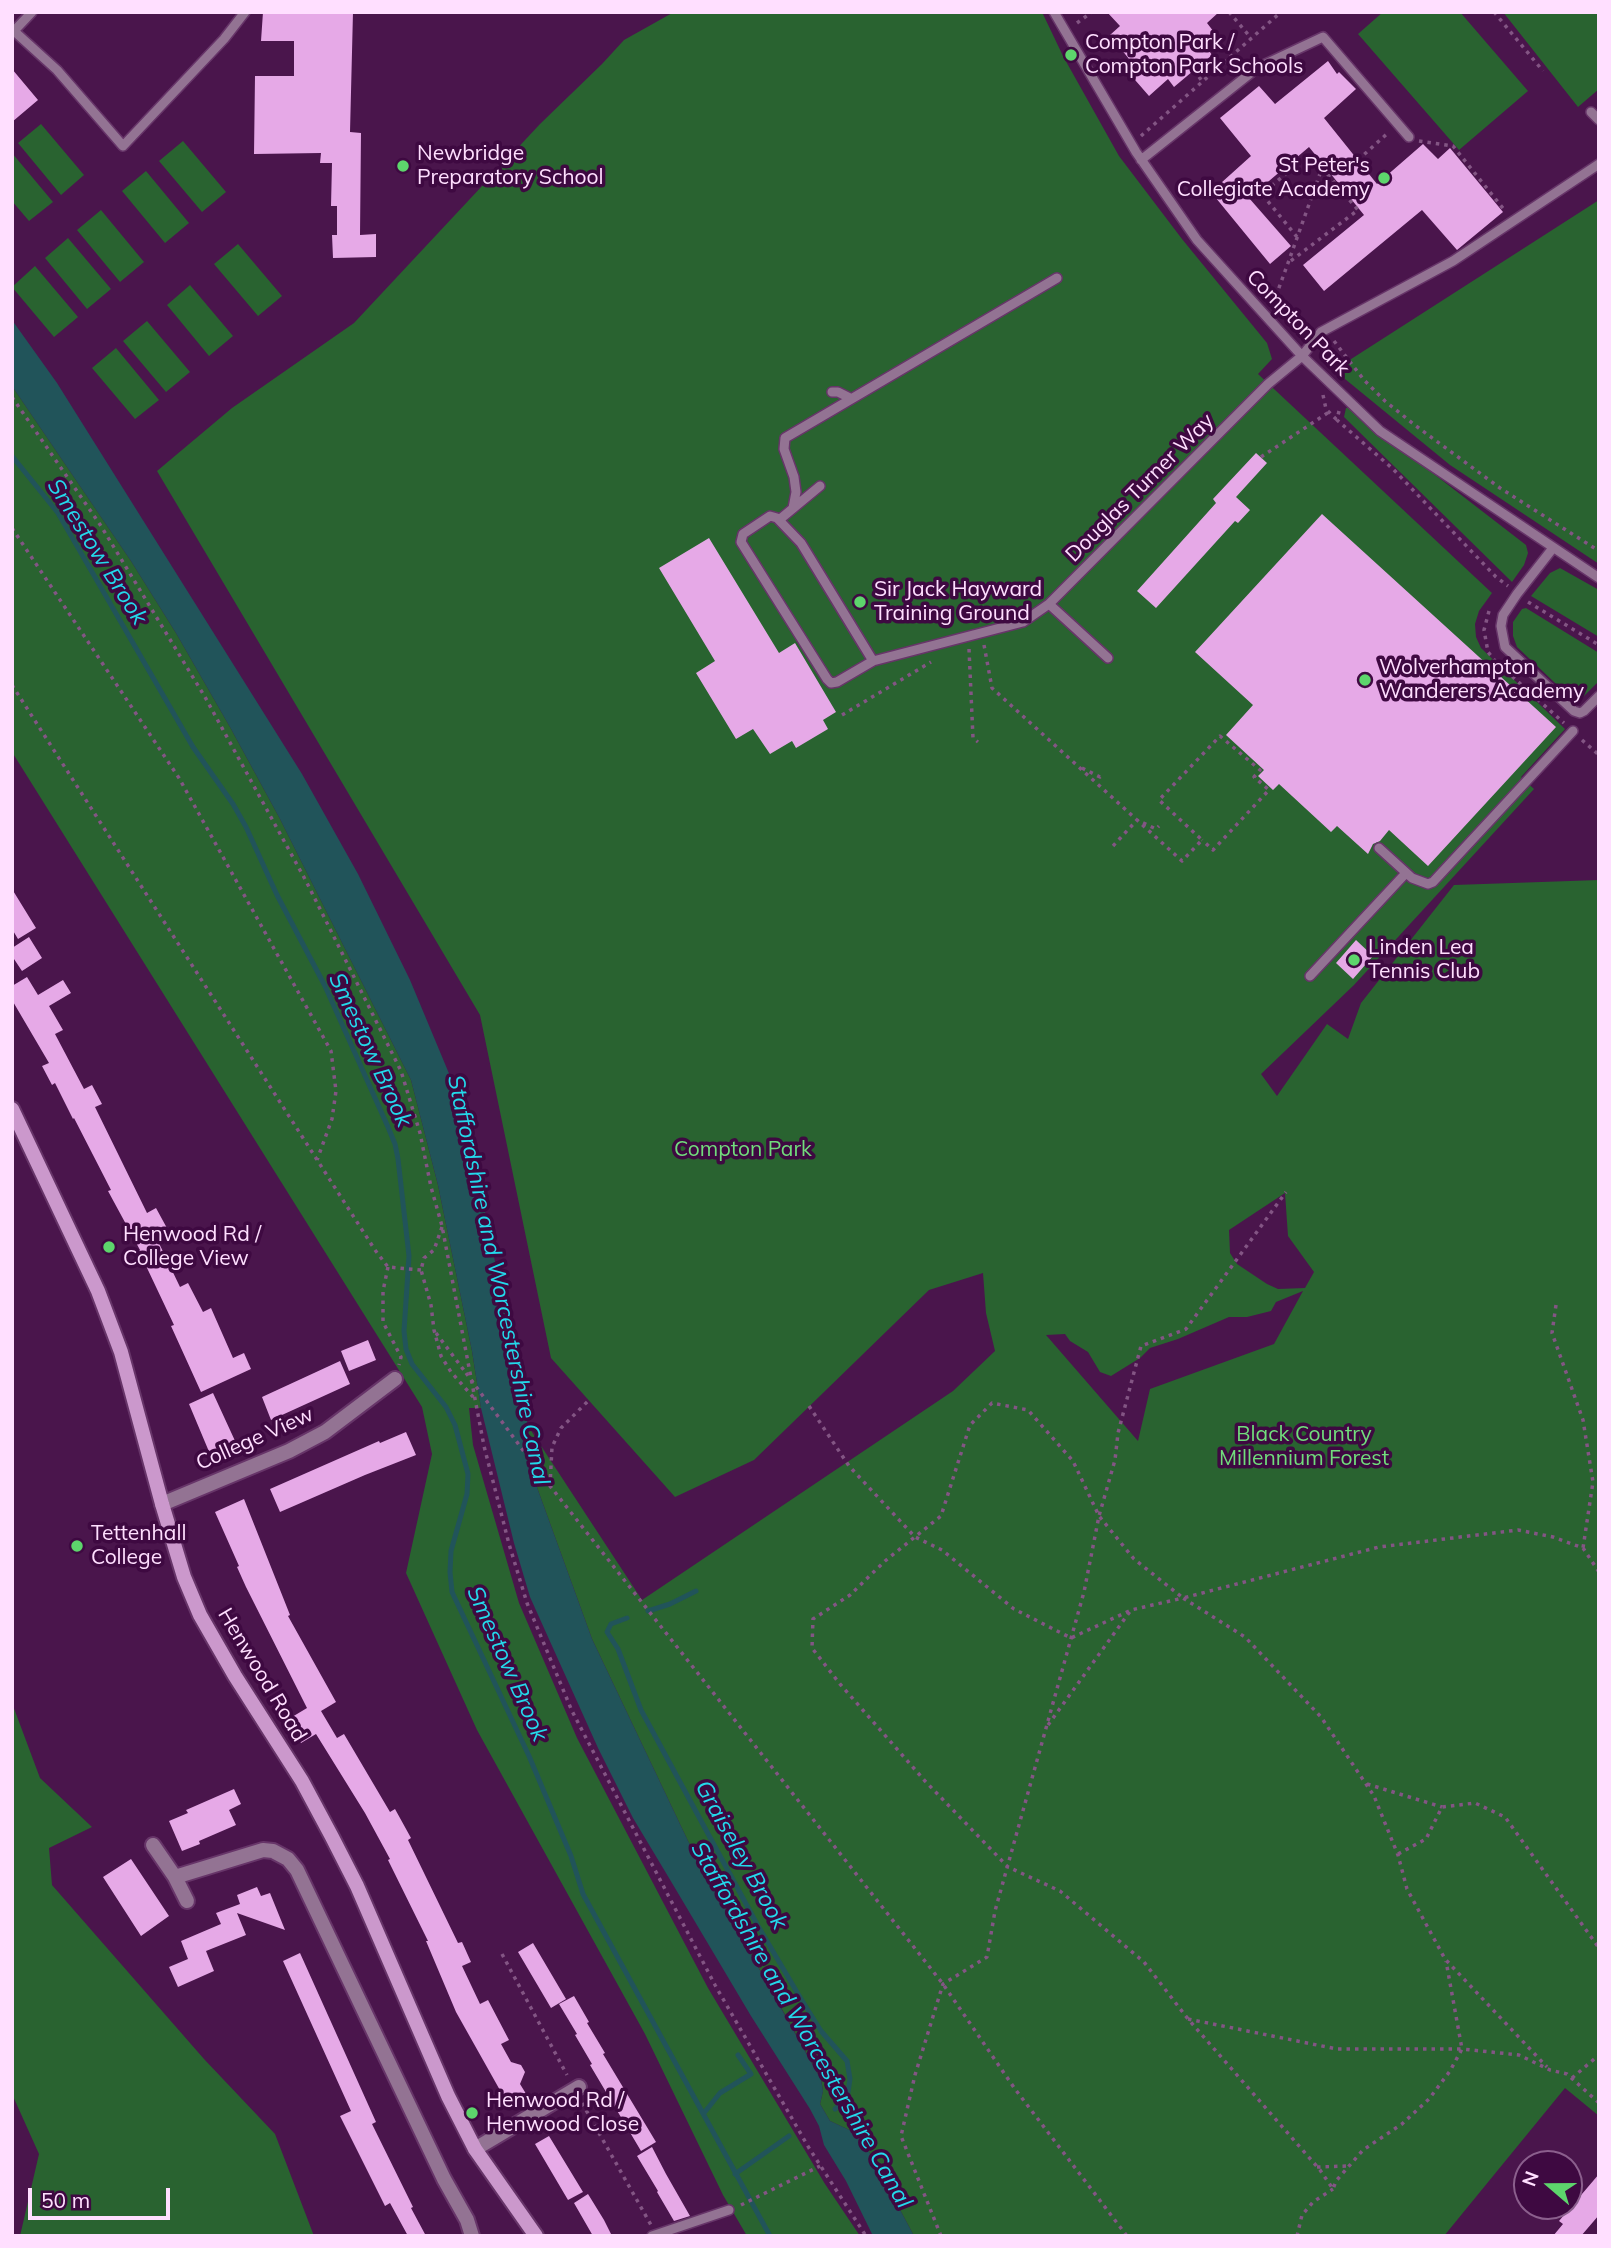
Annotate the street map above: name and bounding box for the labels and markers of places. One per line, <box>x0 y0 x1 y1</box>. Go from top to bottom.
place label: Compton Park / Compton Park Schools <box>1085 30 1303 80</box>
marker: Compton Park / Compton Park Schools <box>1063 47 1079 63</box>
place label: Newbridge Preparatory School <box>417 141 604 191</box>
place label: St Peter's Collegiate Academy <box>1177 153 1370 203</box>
marker: Newbridge Preparatory School <box>395 158 411 174</box>
marker: St Peter's Collegiate Academy <box>1376 170 1392 186</box>
place label: Sir Jack Hayward Training Ground <box>874 577 1042 627</box>
marker: Sir Jack Hayward Training Ground <box>852 594 868 610</box>
place label: Wolverhampton Wanderers Academy <box>1379 655 1584 705</box>
marker: Wolverhampton Wanderers Academy <box>1357 672 1373 688</box>
place label: Linden Lea Tennis Club <box>1368 935 1480 985</box>
marker: Linden Lea Tennis Club <box>1346 952 1362 968</box>
place label: Henwood Rd / College View <box>123 1222 261 1272</box>
marker: Henwood Rd / College View <box>101 1239 117 1255</box>
place label: Tettenhall College <box>91 1521 186 1571</box>
marker: Tettenhall College <box>69 1538 85 1554</box>
place label: Henwood Rd / Henwood Close <box>486 2088 639 2138</box>
marker: Henwood Rd / Henwood Close <box>464 2105 480 2121</box>

